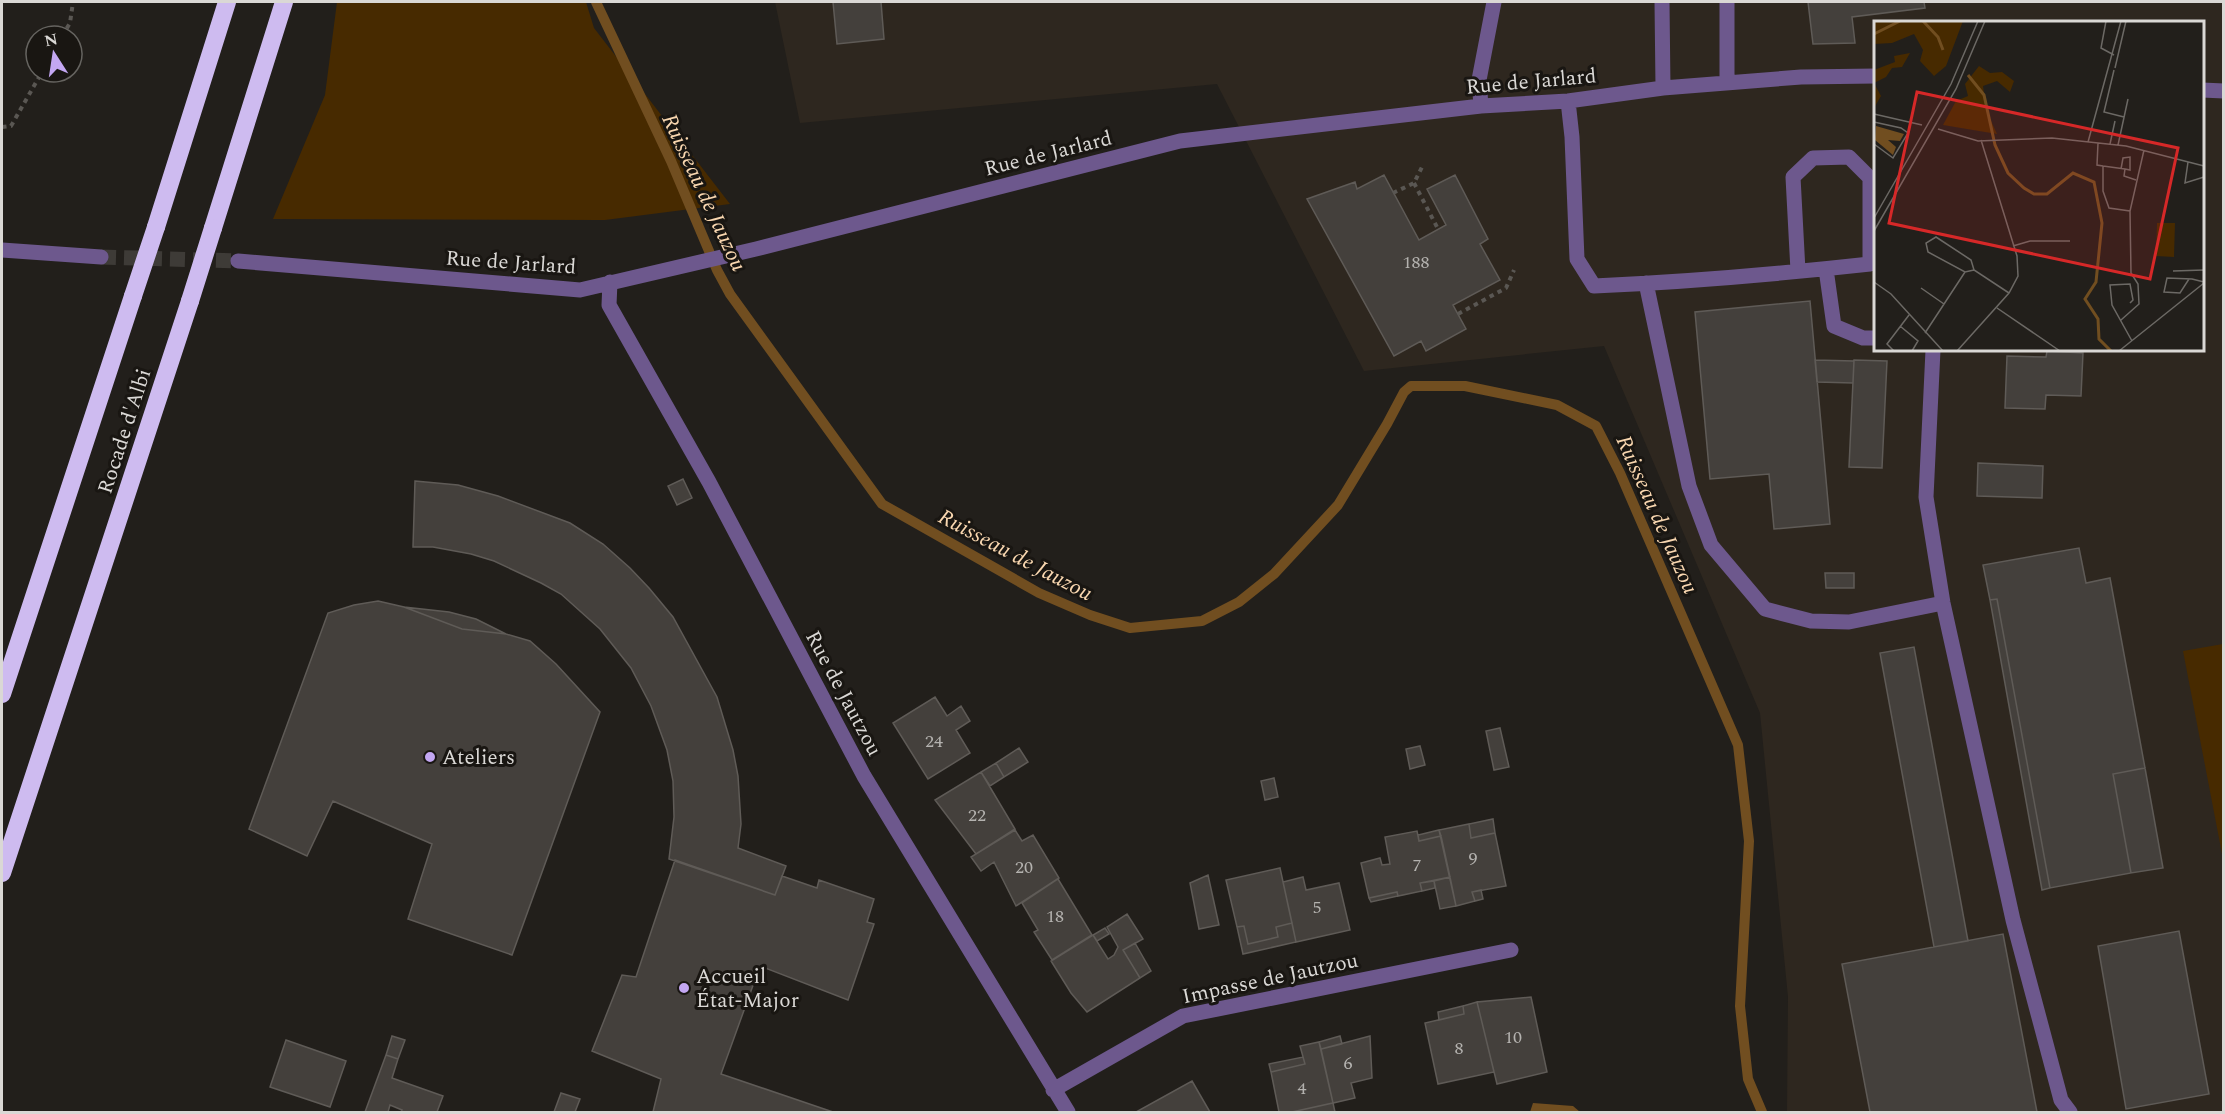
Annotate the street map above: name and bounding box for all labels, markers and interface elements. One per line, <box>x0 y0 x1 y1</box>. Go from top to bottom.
inset map <box>1874 21 2204 351</box>
north arrow <box>24 24 84 84</box>
text: N <box>42 27 60 53</box>
street label: Rue de Jarlard <box>1464 60 1598 104</box>
water label: Ruisseau de Jauzou <box>653 108 755 277</box>
street label: Rue de Jarlard <box>981 123 1116 185</box>
street label: Rue de Jarlard <box>445 242 577 284</box>
house number: 188 <box>1403 249 1430 276</box>
street label: Rocade d'Albi <box>90 365 160 498</box>
water label: Ruisseau de Jauzou <box>1607 430 1707 600</box>
water label: Ruisseau de Jauzou <box>932 501 1099 610</box>
street label: Rue de Jautzou <box>797 625 890 762</box>
house number: 24 <box>925 728 943 755</box>
place label: Ateliers <box>442 742 515 774</box>
marker: Ateliers <box>423 750 437 764</box>
house number: 22 <box>968 802 986 829</box>
house number: 9 <box>1469 845 1478 872</box>
house number: 7 <box>1413 852 1422 879</box>
house number: 20 <box>1015 854 1033 881</box>
house number: 5 <box>1313 894 1322 921</box>
house number: 18 <box>1046 903 1064 930</box>
street label: Impasse de Jautzou <box>1179 945 1361 1013</box>
place label: Accueil État-Major <box>696 961 799 1017</box>
marker: Accueil État-Major <box>677 981 691 995</box>
house number: 10 <box>1504 1024 1522 1051</box>
house number: 8 <box>1455 1035 1464 1062</box>
house number: 6 <box>1344 1050 1353 1077</box>
house number: 4 <box>1298 1075 1307 1102</box>

